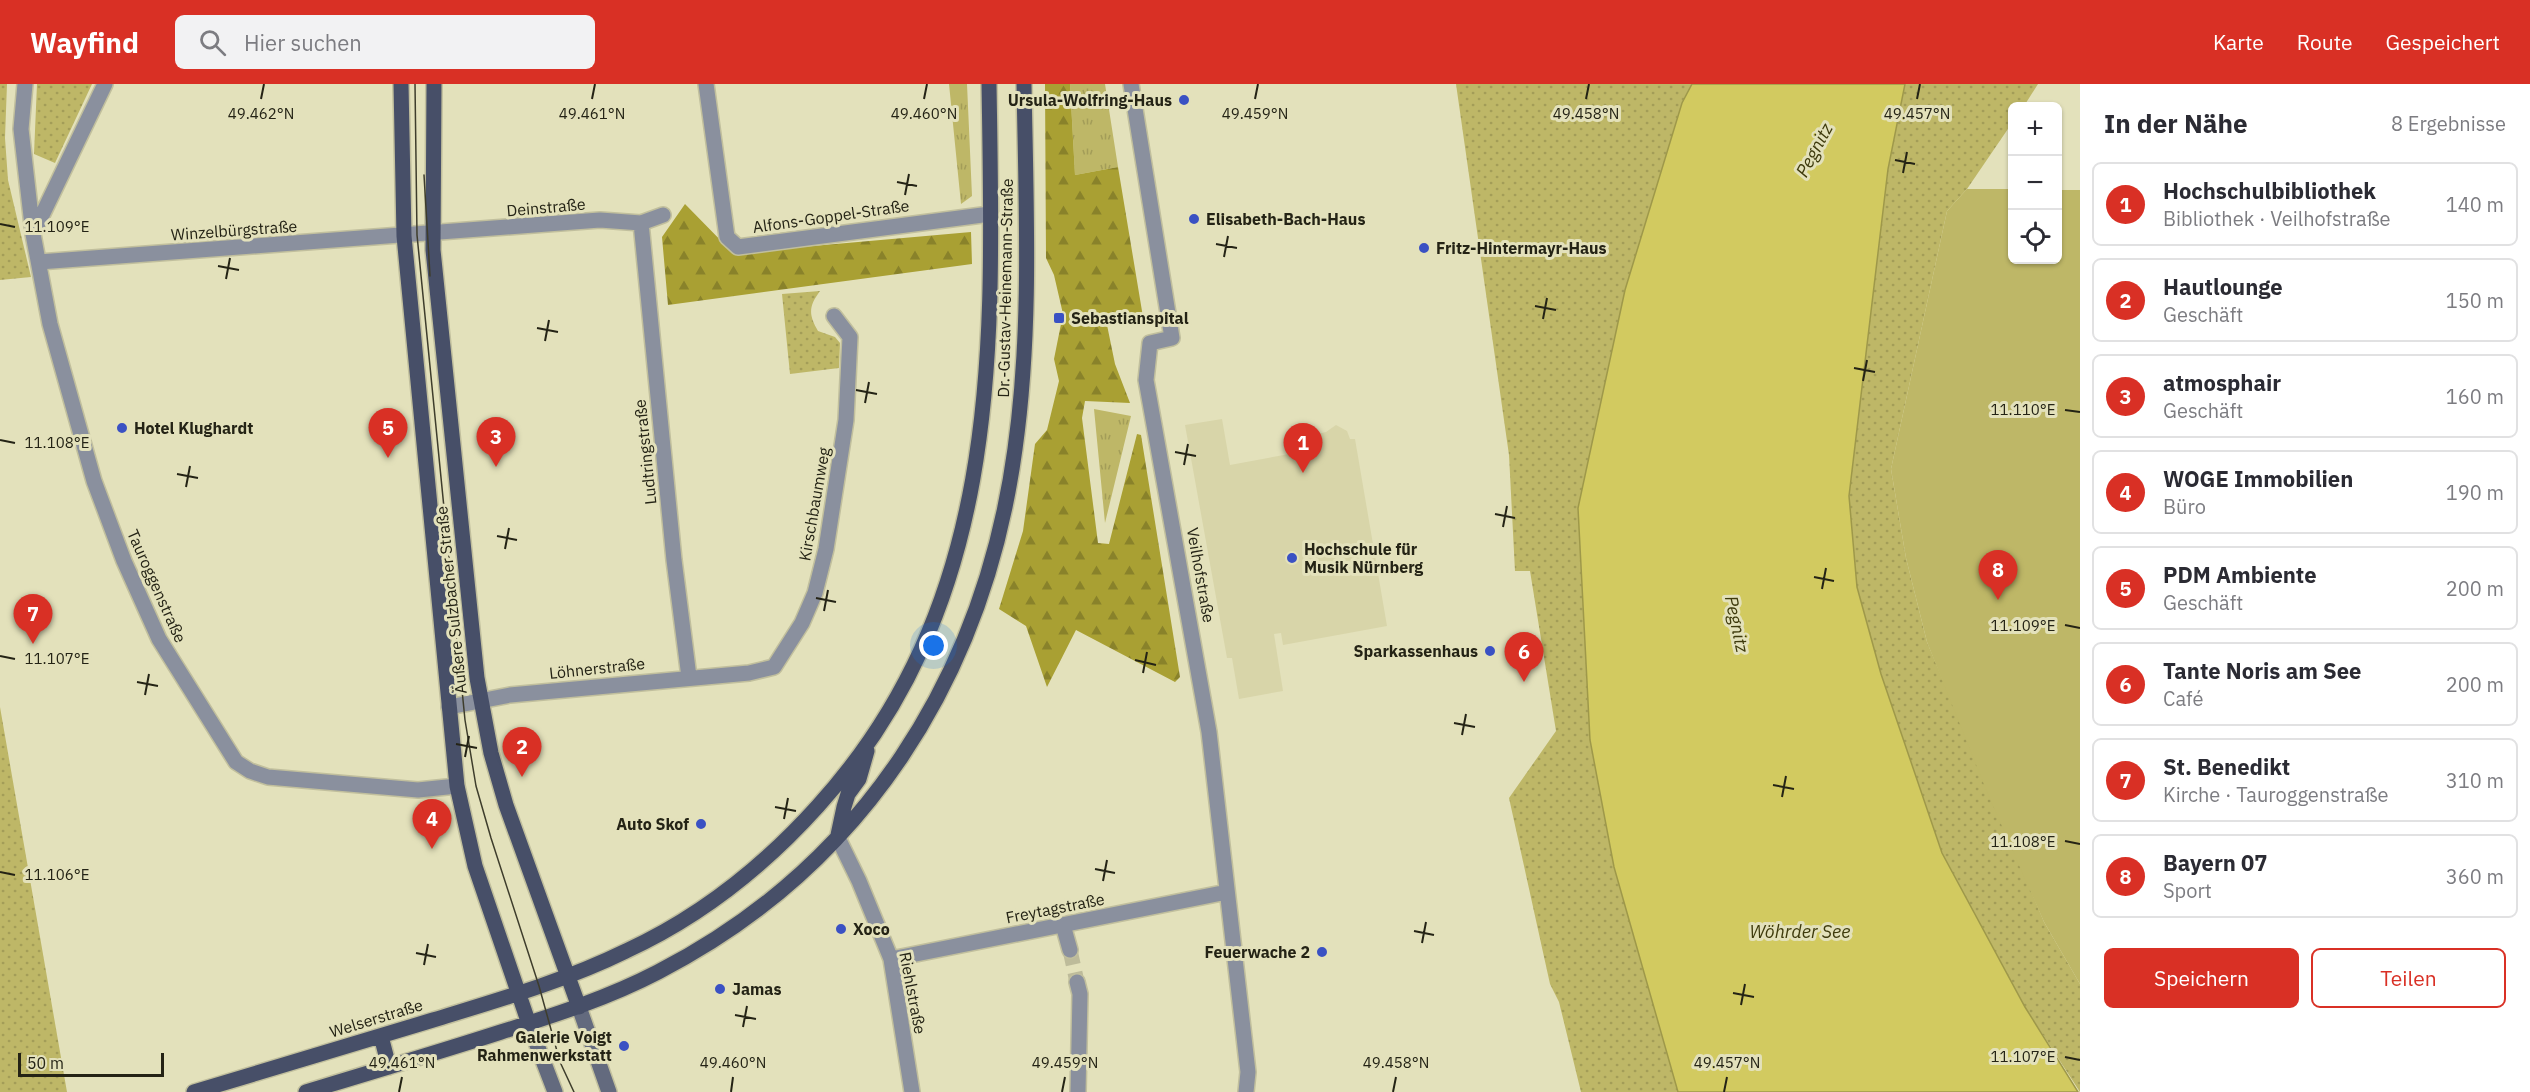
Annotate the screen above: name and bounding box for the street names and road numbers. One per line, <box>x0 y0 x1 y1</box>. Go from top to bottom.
street label: Dr.-Gustav-Heinemann-Straße <box>993 178 1017 398</box>
street label: Deinstraße <box>506 194 587 220</box>
street label: Alfons-Goppel-Straße <box>751 195 911 237</box>
street label: Winzelbürgstraße <box>170 216 298 244</box>
street label: Ludtringstraße <box>629 398 660 506</box>
street label: Kirschbaumweg <box>794 445 834 562</box>
street label: Äußere Sulzbacher Straße <box>431 505 471 695</box>
street label: Tauroggenstraße <box>123 526 191 646</box>
street label: Veilhofstraße <box>1183 526 1219 624</box>
street label: Löhnerstraße <box>548 653 646 683</box>
street label: Freytagstraße <box>1004 889 1106 927</box>
street label: Riehlstraße <box>895 950 931 1036</box>
street label: Welserstraße <box>327 994 425 1042</box>

